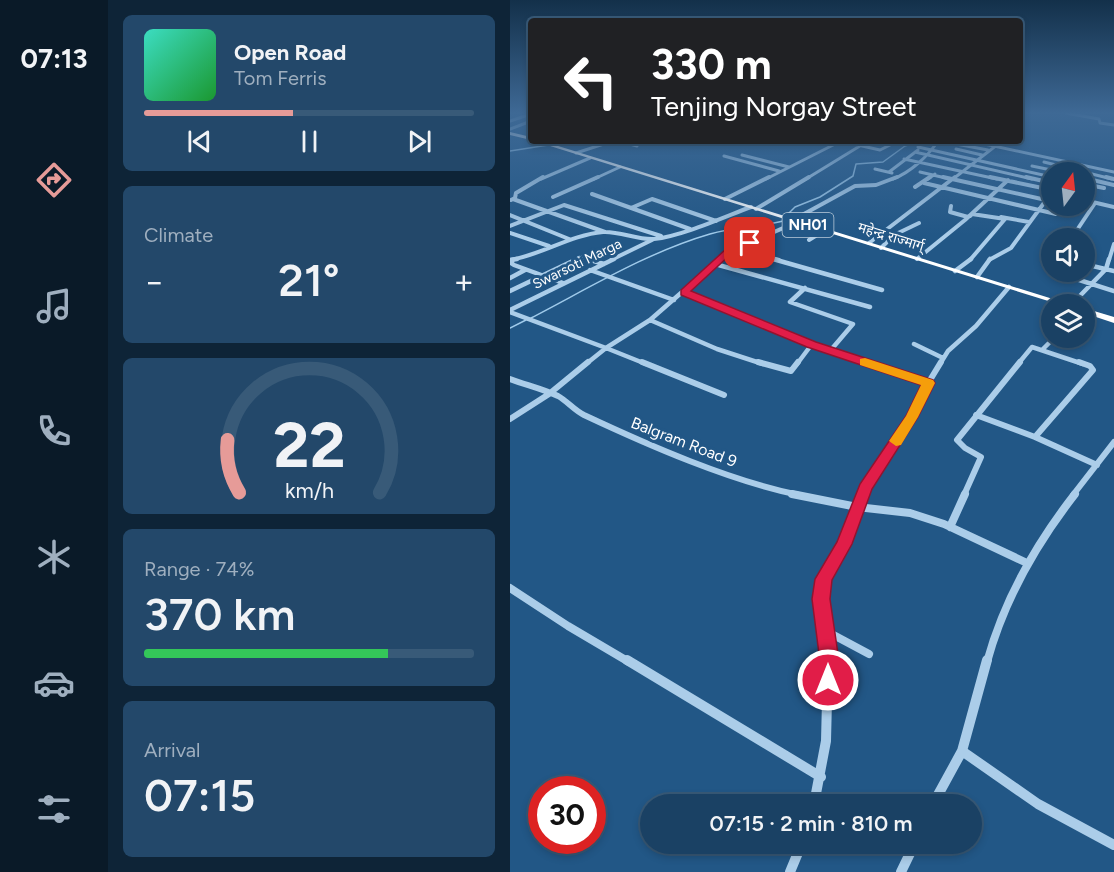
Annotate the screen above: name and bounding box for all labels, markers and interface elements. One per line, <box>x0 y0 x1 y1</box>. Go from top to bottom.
text: Open Road <box>234 39 346 66</box>
text: 330 m <box>651 39 772 90</box>
text: 07:13 <box>20 42 88 75</box>
icon: left <box>552 42 630 120</box>
text: Tom Ferris <box>234 66 327 90</box>
text: Tenjing Norgay Street <box>651 90 917 123</box>
icon: previous <box>183 125 216 158</box>
icon: pause <box>293 125 326 158</box>
icon: next <box>403 125 436 158</box>
icon: directions <box>33 159 75 201</box>
north arrow <box>1041 162 1095 216</box>
map controls <box>1041 162 1095 348</box>
road number: NH01 <box>782 213 834 237</box>
pin <box>724 217 775 268</box>
street label: महेन्द्र राज्मार्ग् <box>856 218 928 257</box>
text: Climate <box>144 223 213 247</box>
icon: arrive <box>733 226 766 259</box>
button: sound <box>1041 228 1095 282</box>
street label: Swarsoti Marga <box>530 235 624 293</box>
text: 21° <box>278 253 340 307</box>
text: − <box>144 262 165 301</box>
text: + <box>453 262 474 301</box>
icon: music <box>33 285 75 327</box>
button: layers <box>1041 294 1095 348</box>
text: 22 <box>273 408 345 483</box>
icon: phone <box>33 410 75 452</box>
street label: Balgram Road 9 <box>628 413 740 471</box>
text: km/h <box>285 478 333 503</box>
icon: climate <box>33 536 75 578</box>
text: Range · 74% <box>144 557 254 581</box>
text: 370 km <box>144 587 295 641</box>
position arrow <box>796 648 860 712</box>
icon: car <box>33 662 75 704</box>
text: Arrival <box>144 738 200 762</box>
text: 07:15 <box>144 768 255 822</box>
speed limit sign: 30 <box>528 776 606 854</box>
icon: filters <box>33 788 75 830</box>
text: 07:15 · 2 min · 810 m <box>710 810 912 837</box>

